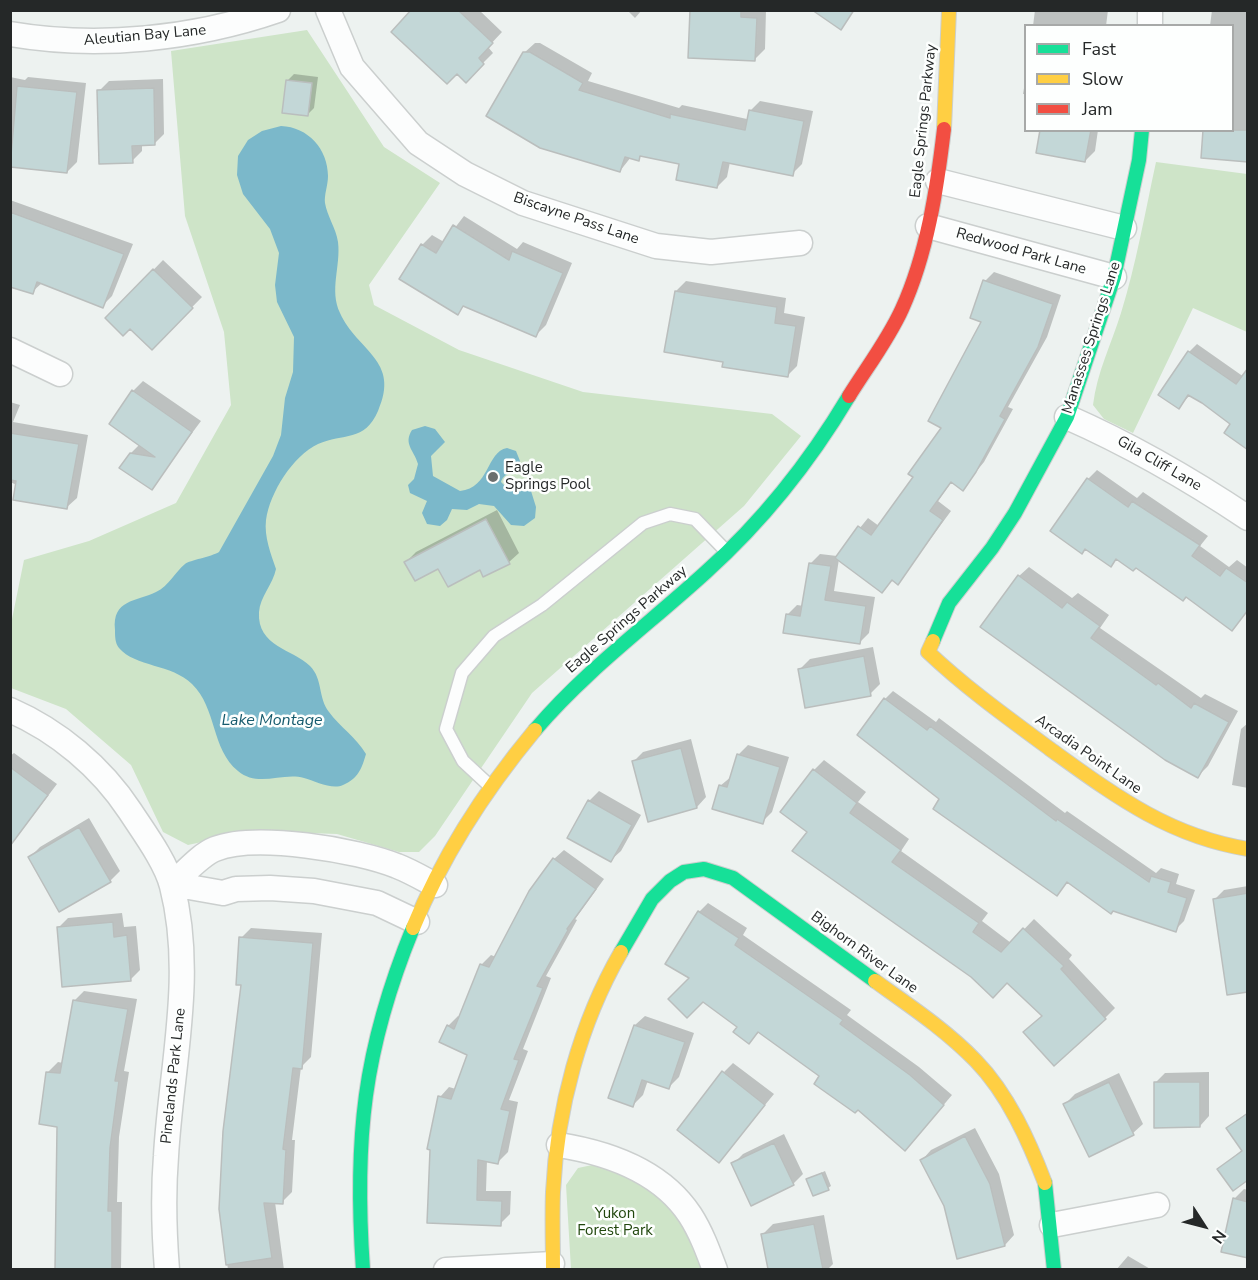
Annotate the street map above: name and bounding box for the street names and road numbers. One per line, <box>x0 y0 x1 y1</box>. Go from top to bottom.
street label: Aleutian Bay Lane <box>83 22 207 50</box>
street label: Eagle Springs Parkway <box>907 43 941 199</box>
street label: Biscayne Pass Lane <box>511 189 641 249</box>
street label: Redwood Park Lane <box>954 225 1088 279</box>
street label: Manasses Springs Lane <box>1059 260 1125 416</box>
street label: Gila Cliff Lane <box>1113 432 1205 496</box>
street label: Eagle Springs Parkway <box>563 563 691 677</box>
street label: Arcadia Point Lane <box>1031 711 1145 799</box>
street label: Bighorn River Lane <box>807 908 921 998</box>
street label: Pinelands Park Lane <box>158 1007 190 1145</box>

